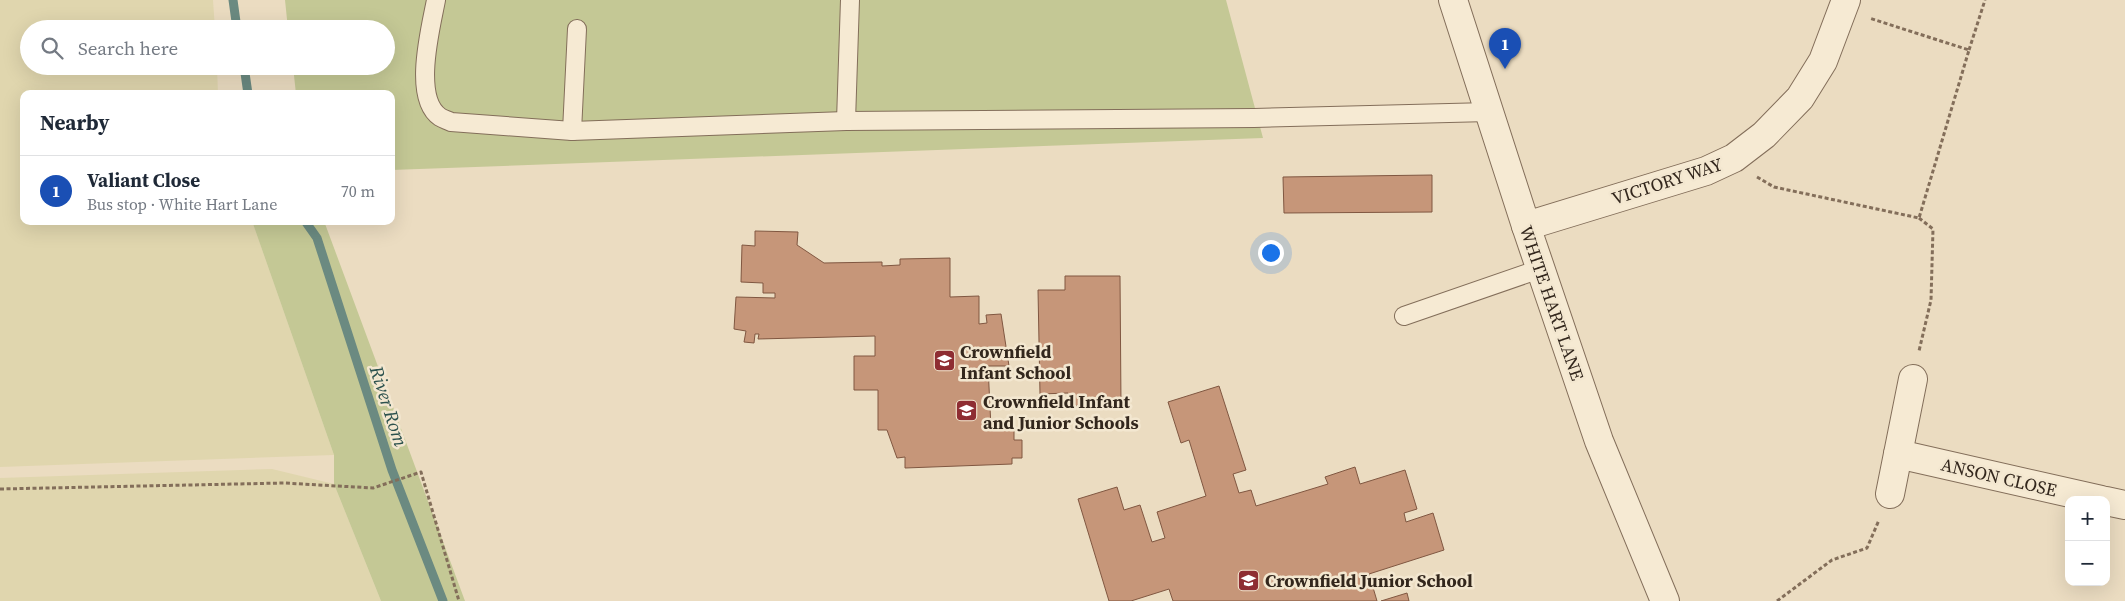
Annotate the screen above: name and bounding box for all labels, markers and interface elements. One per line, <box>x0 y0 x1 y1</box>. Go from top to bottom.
search box <box>20 20 395 75</box>
pin: 1 <box>1489 28 1521 69</box>
icon: search <box>38 34 66 62</box>
text: Search here <box>78 35 178 61</box>
text: Nearby <box>40 108 110 137</box>
street label: VICTORY WAY <box>1608 151 1726 211</box>
text: Valiant Close <box>87 167 200 193</box>
text: 1 <box>52 180 60 202</box>
text: 70 m <box>341 180 375 202</box>
text: Bus stop · White Hart Lane <box>87 193 277 215</box>
street label: WHITE HART LANE <box>1514 222 1590 384</box>
your location <box>1258 240 1284 266</box>
place label: Crownfield Infant School <box>960 339 1071 385</box>
school or university icon: Crownfield Infant School <box>932 349 956 373</box>
water label: River Rom <box>363 361 414 450</box>
place label: Crownfield Infant and Junior Schools <box>983 389 1139 435</box>
school or university icon: Crownfield Infant and Junior Schools <box>955 399 979 423</box>
street label: ANSON CLOSE <box>1939 452 2060 503</box>
map controls <box>2065 496 2110 586</box>
button: + <box>2065 496 2110 541</box>
button: − <box>2065 541 2110 586</box>
school or university icon: Crownfield Junior School <box>1237 568 1261 592</box>
place label: Crownfield Junior School <box>1265 568 1473 593</box>

